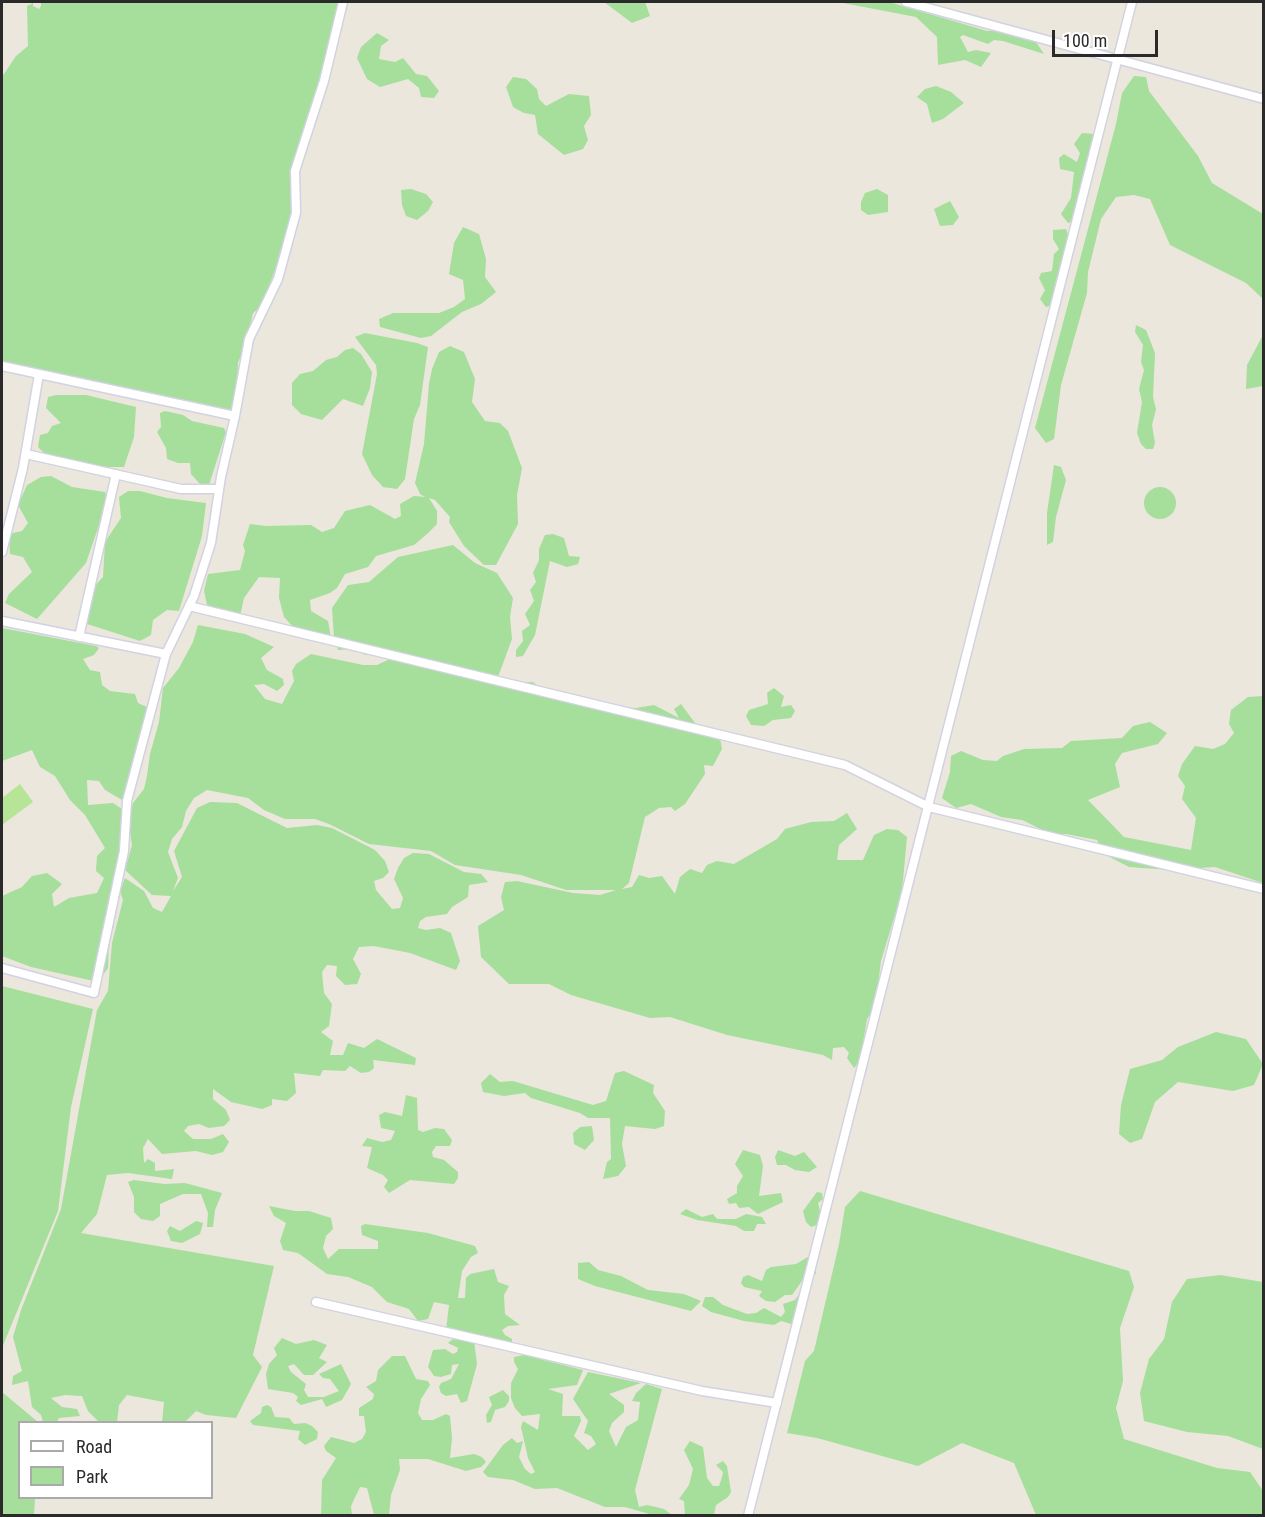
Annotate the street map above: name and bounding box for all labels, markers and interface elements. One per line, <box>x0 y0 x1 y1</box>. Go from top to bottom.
scale bar <box>1055 18 1162 56</box>
text: 100 m <box>1063 30 1107 51</box>
legend <box>18 1421 213 1499</box>
text: Road <box>76 1436 112 1457</box>
text: Park <box>76 1466 108 1487</box>

